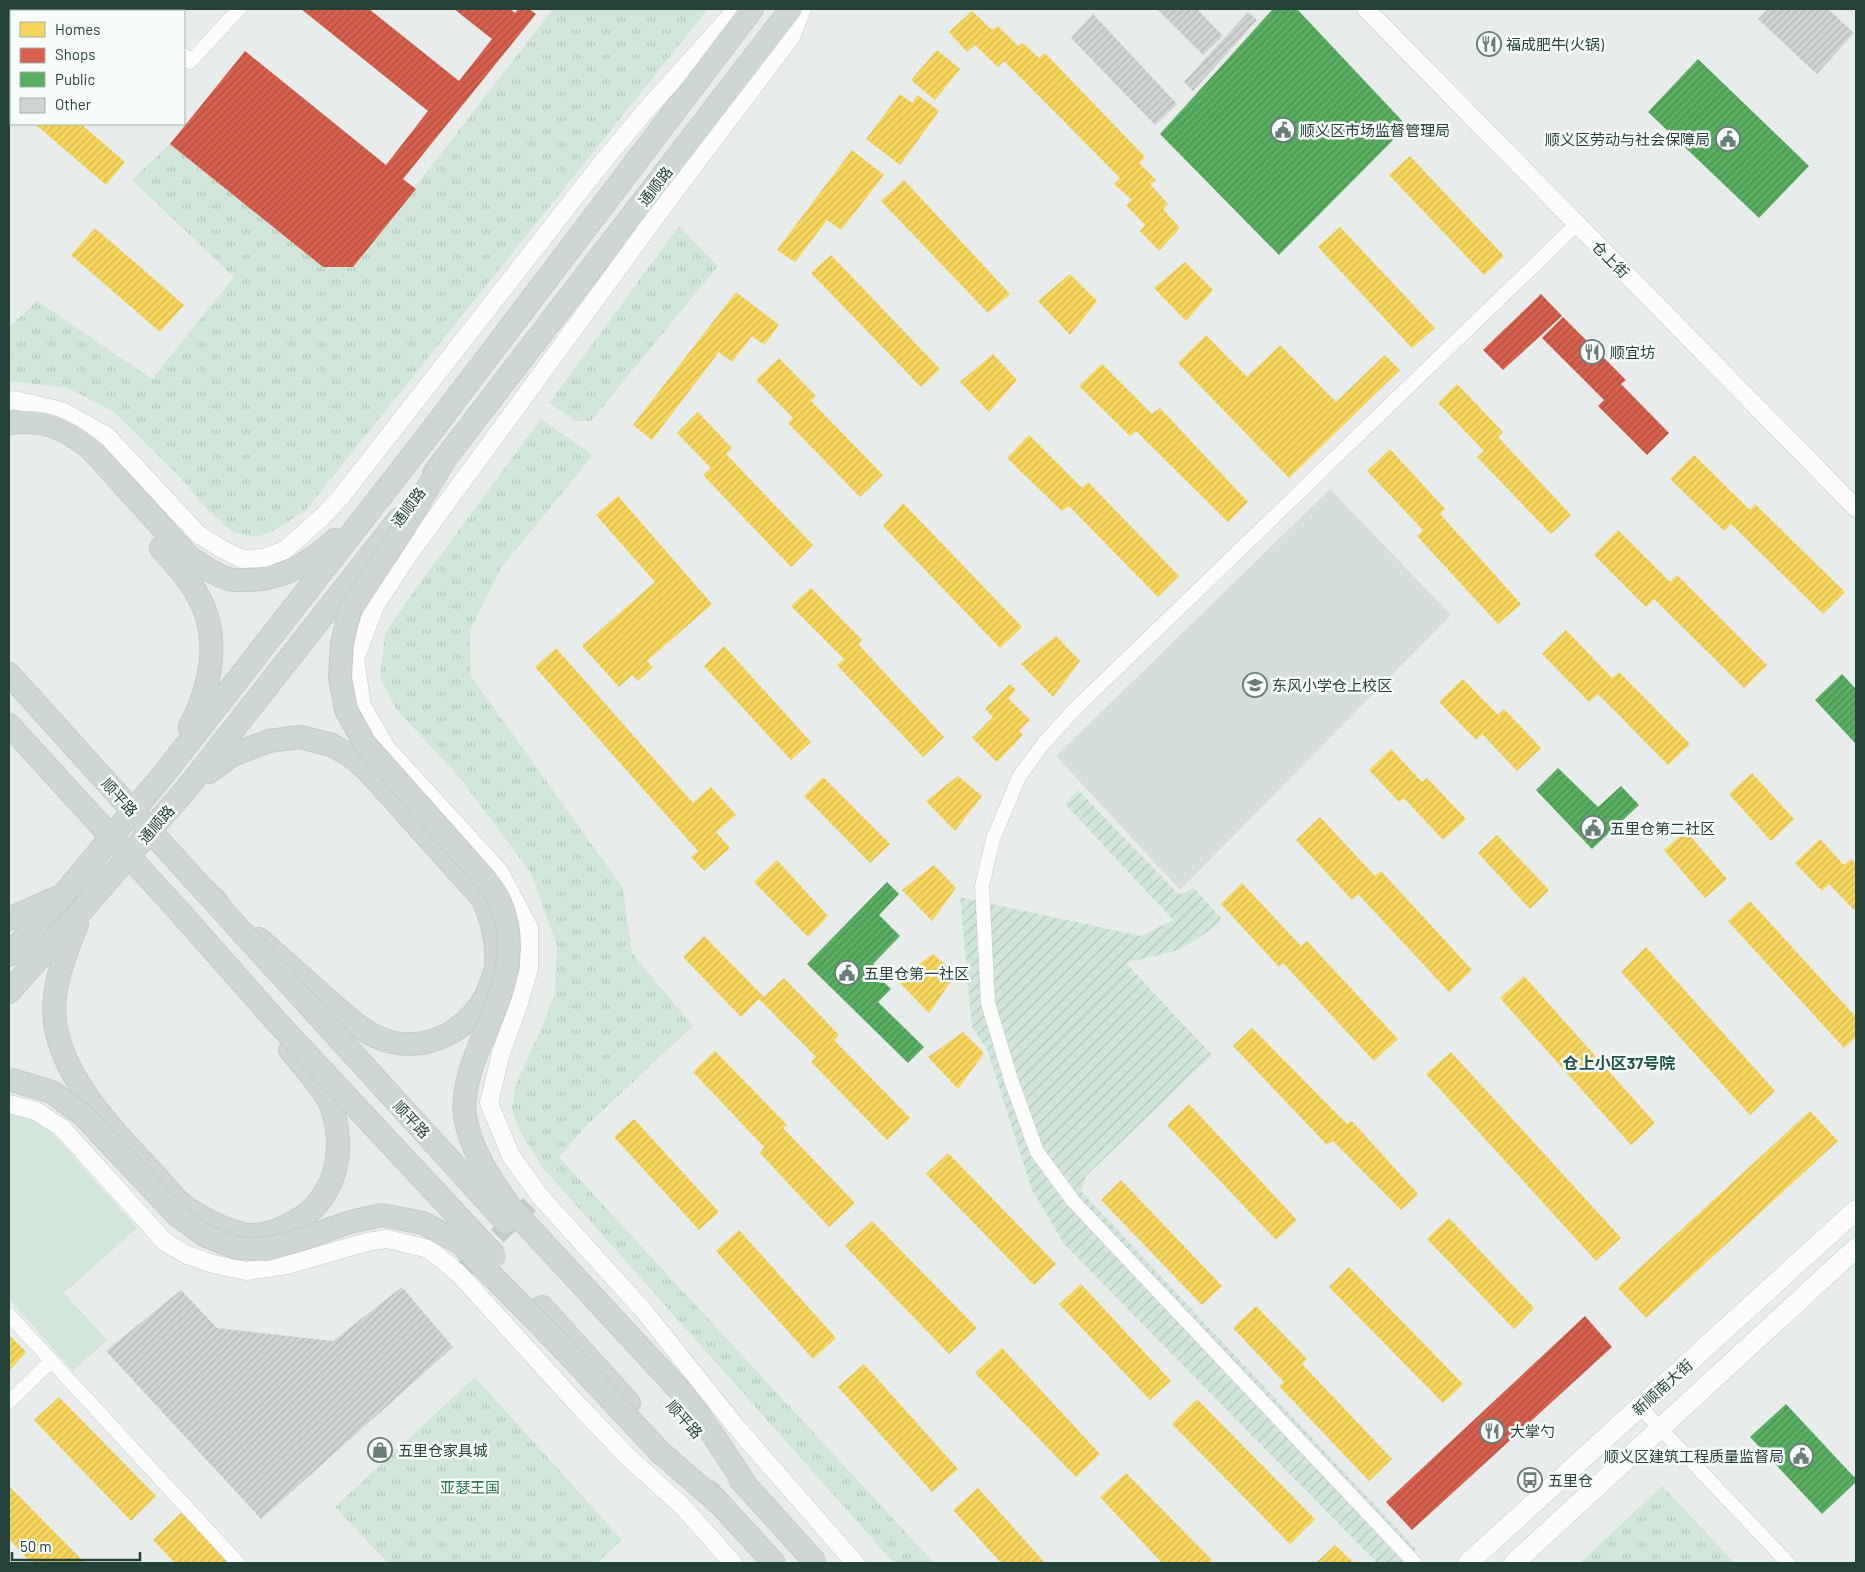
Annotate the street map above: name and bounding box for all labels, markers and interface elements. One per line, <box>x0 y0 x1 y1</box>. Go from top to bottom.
legend <box>10 10 185 125</box>
text: Homes <box>55 20 100 38</box>
restaurant icon: 福成肥牛(火锅) <box>1476 31 1502 57</box>
place label: 福成肥牛(火锅) <box>1506 35 1604 53</box>
text: Shops <box>55 45 95 63</box>
text: Public <box>55 70 95 88</box>
text: Other <box>55 95 92 113</box>
public building icon: 顺义区市场监督管理局 <box>1270 117 1296 143</box>
place label: 顺义区市场监督管理局 <box>1300 121 1450 139</box>
public building icon: 顺义区劳动与社会保障局 <box>1715 126 1741 152</box>
place label: 顺义区劳动与社会保障局 <box>1545 130 1710 148</box>
street label: 通顺路 <box>634 163 676 209</box>
street label: 仓上街 <box>1589 237 1633 281</box>
restaurant icon: 顺宜坊 <box>1579 339 1605 365</box>
place label: 顺宜坊 <box>1610 343 1655 361</box>
street label: 通顺路 <box>387 484 429 530</box>
school or university icon: 东风小学仓上校区 <box>1242 672 1268 698</box>
place label: 东风小学仓上校区 <box>1272 676 1392 694</box>
street label: 顺平路 <box>98 774 142 820</box>
street label: 通顺路 <box>134 801 178 847</box>
public building icon: 五里仓第二社区 <box>1580 815 1606 841</box>
place label: 五里仓第二社区 <box>1610 819 1715 837</box>
public building icon: 五里仓第一社区 <box>834 960 860 986</box>
place label: 五里仓第一社区 <box>864 964 969 982</box>
district label: 仓上小区37号院 <box>1563 1053 1675 1072</box>
street label: 顺平路 <box>390 1096 434 1142</box>
street label: 新顺南大街 <box>1628 1355 1696 1419</box>
street label: 顺平路 <box>663 1396 707 1442</box>
restaurant icon: 大掌勺 <box>1479 1418 1505 1444</box>
place label: 大掌勺 <box>1510 1422 1555 1440</box>
shop icon: 五里仓家具城 <box>367 1437 393 1463</box>
place label: 五里仓家具城 <box>398 1441 488 1459</box>
public building icon: 顺义区建筑工程质量监督局 <box>1788 1443 1814 1469</box>
place label: 顺义区建筑工程质量监督局 <box>1604 1447 1784 1465</box>
bus stop icon: 五里仓 <box>1517 1467 1543 1493</box>
place label: 五里仓 <box>1548 1471 1593 1489</box>
park label: 亚瑟王国 <box>440 1478 500 1496</box>
scale bar <box>12 1530 140 1562</box>
text: 50 m <box>20 1537 52 1555</box>

